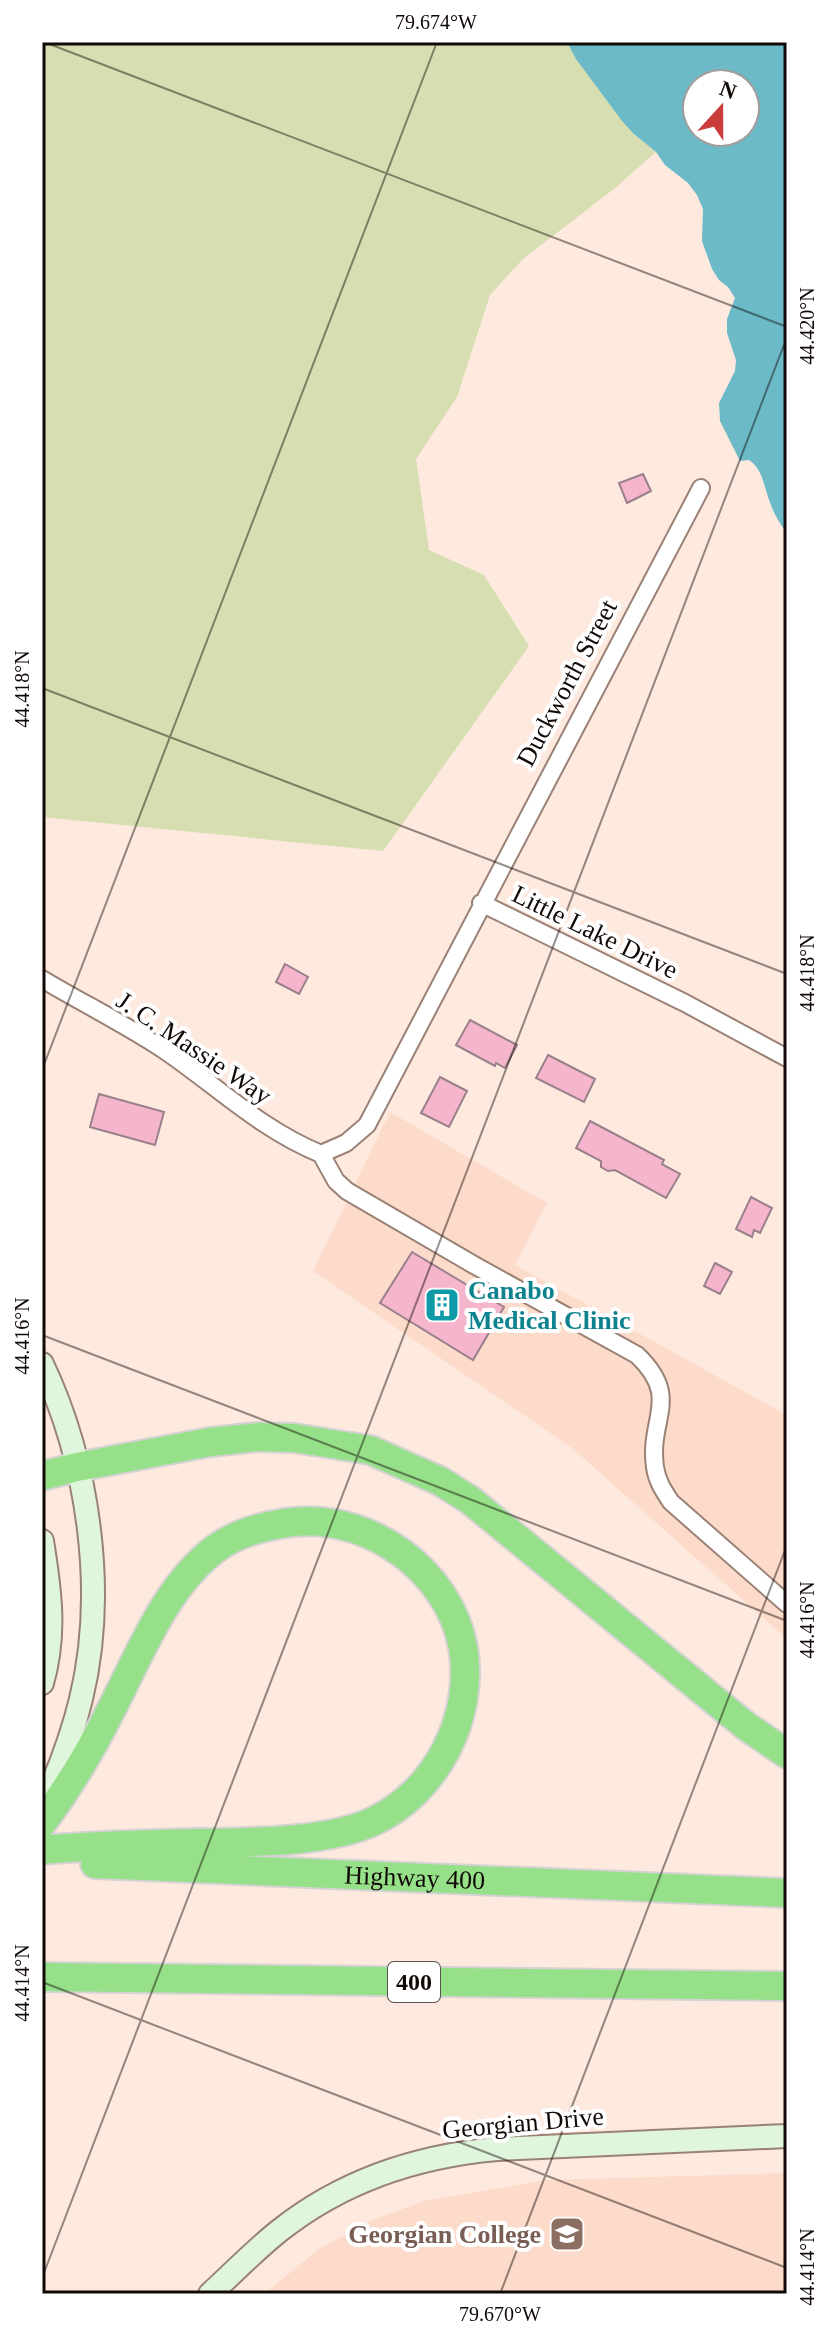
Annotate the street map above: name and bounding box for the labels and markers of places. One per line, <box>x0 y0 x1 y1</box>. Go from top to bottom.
place label: Canabo Medical Clinic <box>468 1276 630 1335</box>
building icon: Canabo Medical Clinic <box>423 1286 461 1324</box>
school or university icon: Georgian College <box>548 2215 586 2253</box>
place label: Georgian College <box>348 2220 541 2249</box>

